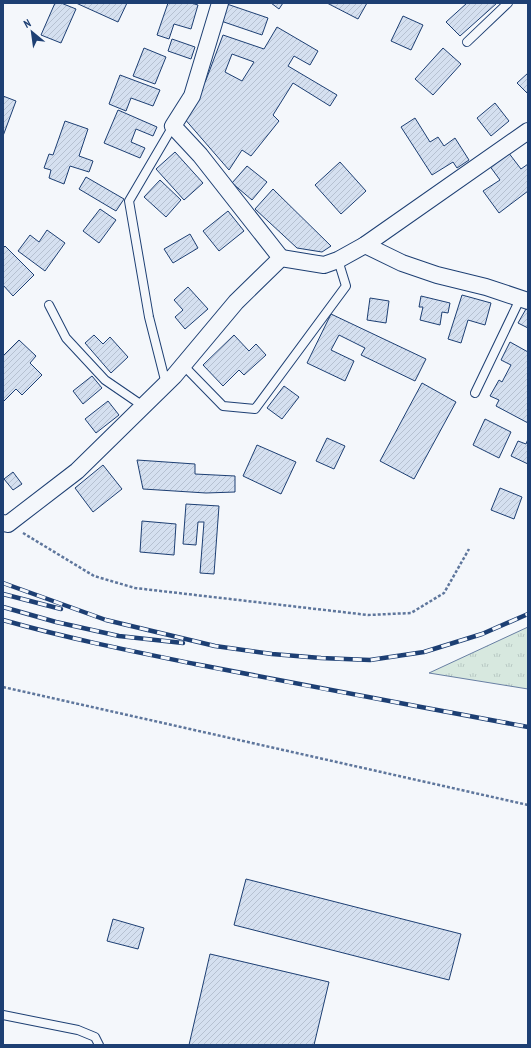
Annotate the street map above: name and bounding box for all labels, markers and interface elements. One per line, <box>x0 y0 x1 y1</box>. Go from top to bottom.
north arrow <box>12 12 52 52</box>
text: N <box>21 16 33 31</box>

